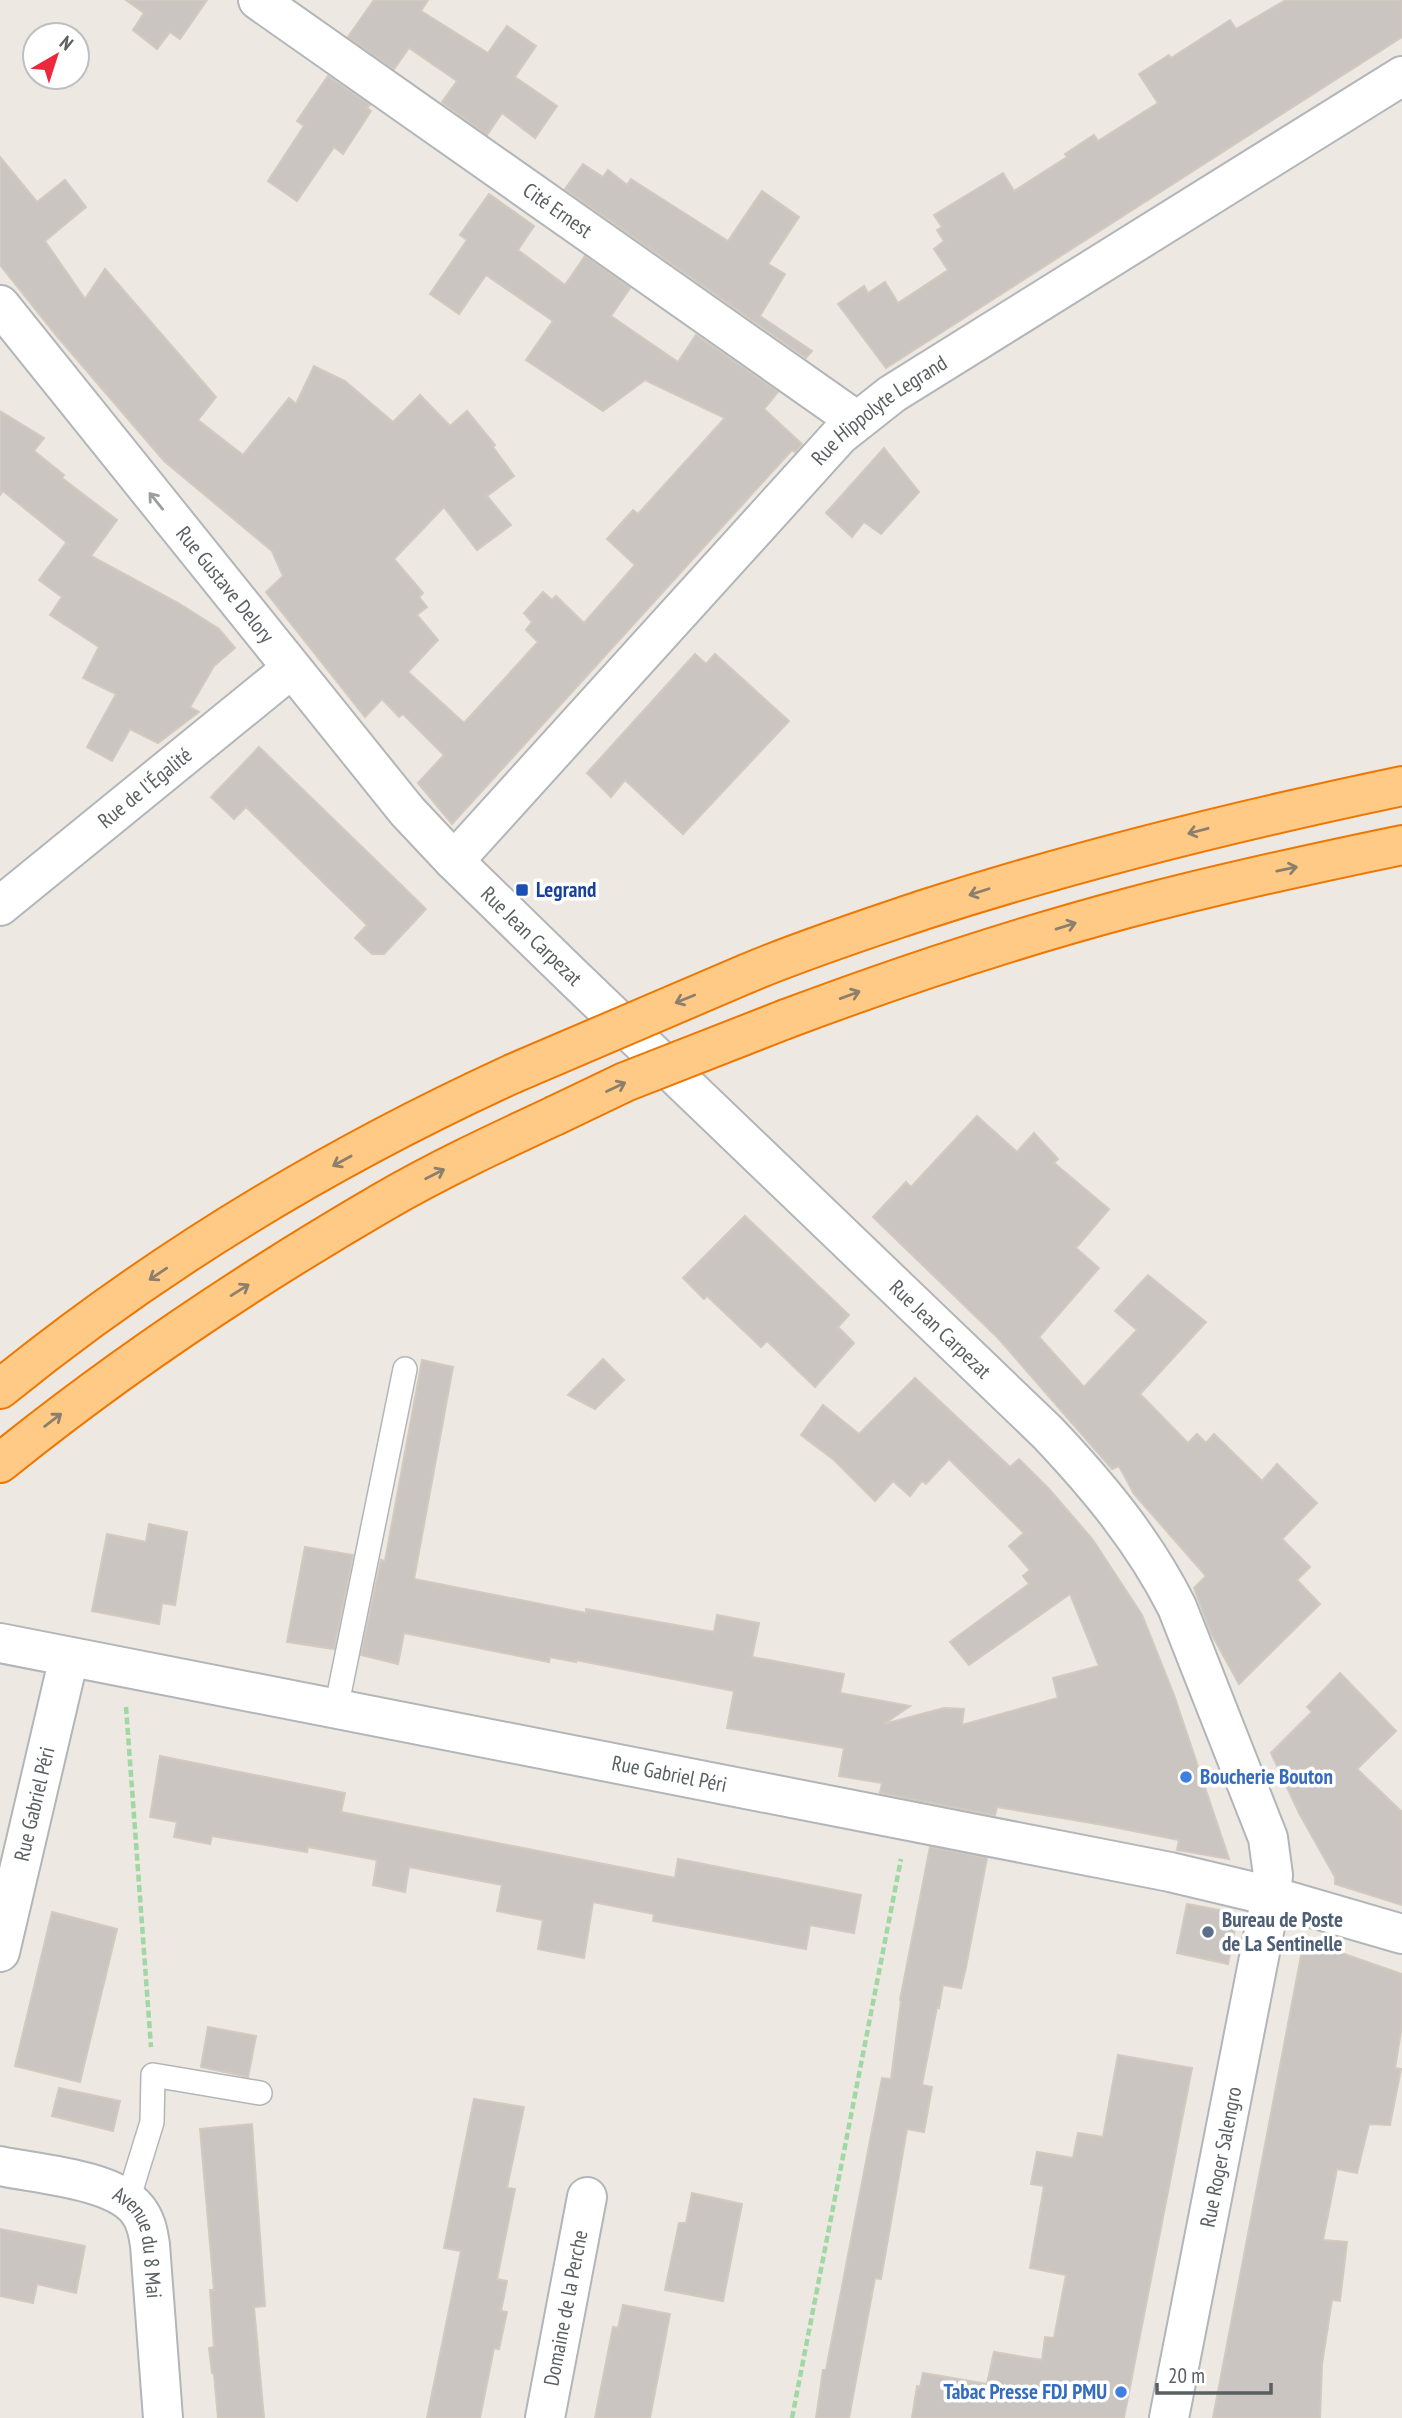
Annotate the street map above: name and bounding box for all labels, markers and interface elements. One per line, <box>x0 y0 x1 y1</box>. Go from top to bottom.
north arrow <box>21 21 91 91</box>
text: N <box>55 30 78 55</box>
street label: Cité Ernest <box>518 176 598 244</box>
street label: Rue Hippolyte Legrand <box>805 349 952 471</box>
one-way arrow <box>149 493 164 511</box>
street label: Rue Gustave Delory <box>170 521 280 648</box>
street label: Rue de l'Égalité <box>92 741 197 834</box>
one-way arrow <box>1188 825 1210 838</box>
one-way arrow <box>1275 862 1298 876</box>
place label: Legrand <box>536 876 596 903</box>
street label: Rue Jean Carpezat <box>475 881 588 992</box>
marker: Legrand <box>514 882 530 898</box>
one-way arrow <box>969 887 991 899</box>
one-way arrow <box>1055 919 1077 932</box>
one-way arrow <box>838 988 860 1000</box>
one-way arrow <box>675 993 696 1006</box>
one-way arrow <box>605 1080 626 1093</box>
one-way arrow <box>332 1155 353 1168</box>
one-way arrow <box>424 1167 445 1181</box>
one-way arrow <box>149 1267 168 1281</box>
street label: Rue Jean Carpezat <box>884 1274 997 1384</box>
one-way arrow <box>229 1283 249 1297</box>
one-way arrow <box>44 1413 62 1428</box>
street label: Rue Gabriel Péri <box>8 1744 61 1864</box>
street label: Rue Gabriel Péri <box>610 1749 729 1798</box>
place label: Boucherie Bouton <box>1200 1763 1333 1790</box>
marker: Boucherie Bouton <box>1178 1769 1194 1785</box>
place label: Bureau de Poste de La Sentinelle <box>1222 1906 1343 1957</box>
marker: Bureau de Poste de La Sentinelle <box>1200 1924 1216 1940</box>
street label: Rue Roger Salengro <box>1194 2084 1247 2230</box>
street label: Avenue du 8 Mai <box>108 2180 168 2299</box>
street label: Domaine de la Perche <box>537 2228 593 2388</box>
scale bar <box>1157 2352 1271 2396</box>
text: 20 m <box>1168 2362 1205 2389</box>
place label: Tabac Presse FDJ PMU <box>944 2378 1107 2405</box>
marker: Tabac Presse FDJ PMU <box>1113 2384 1129 2400</box>

